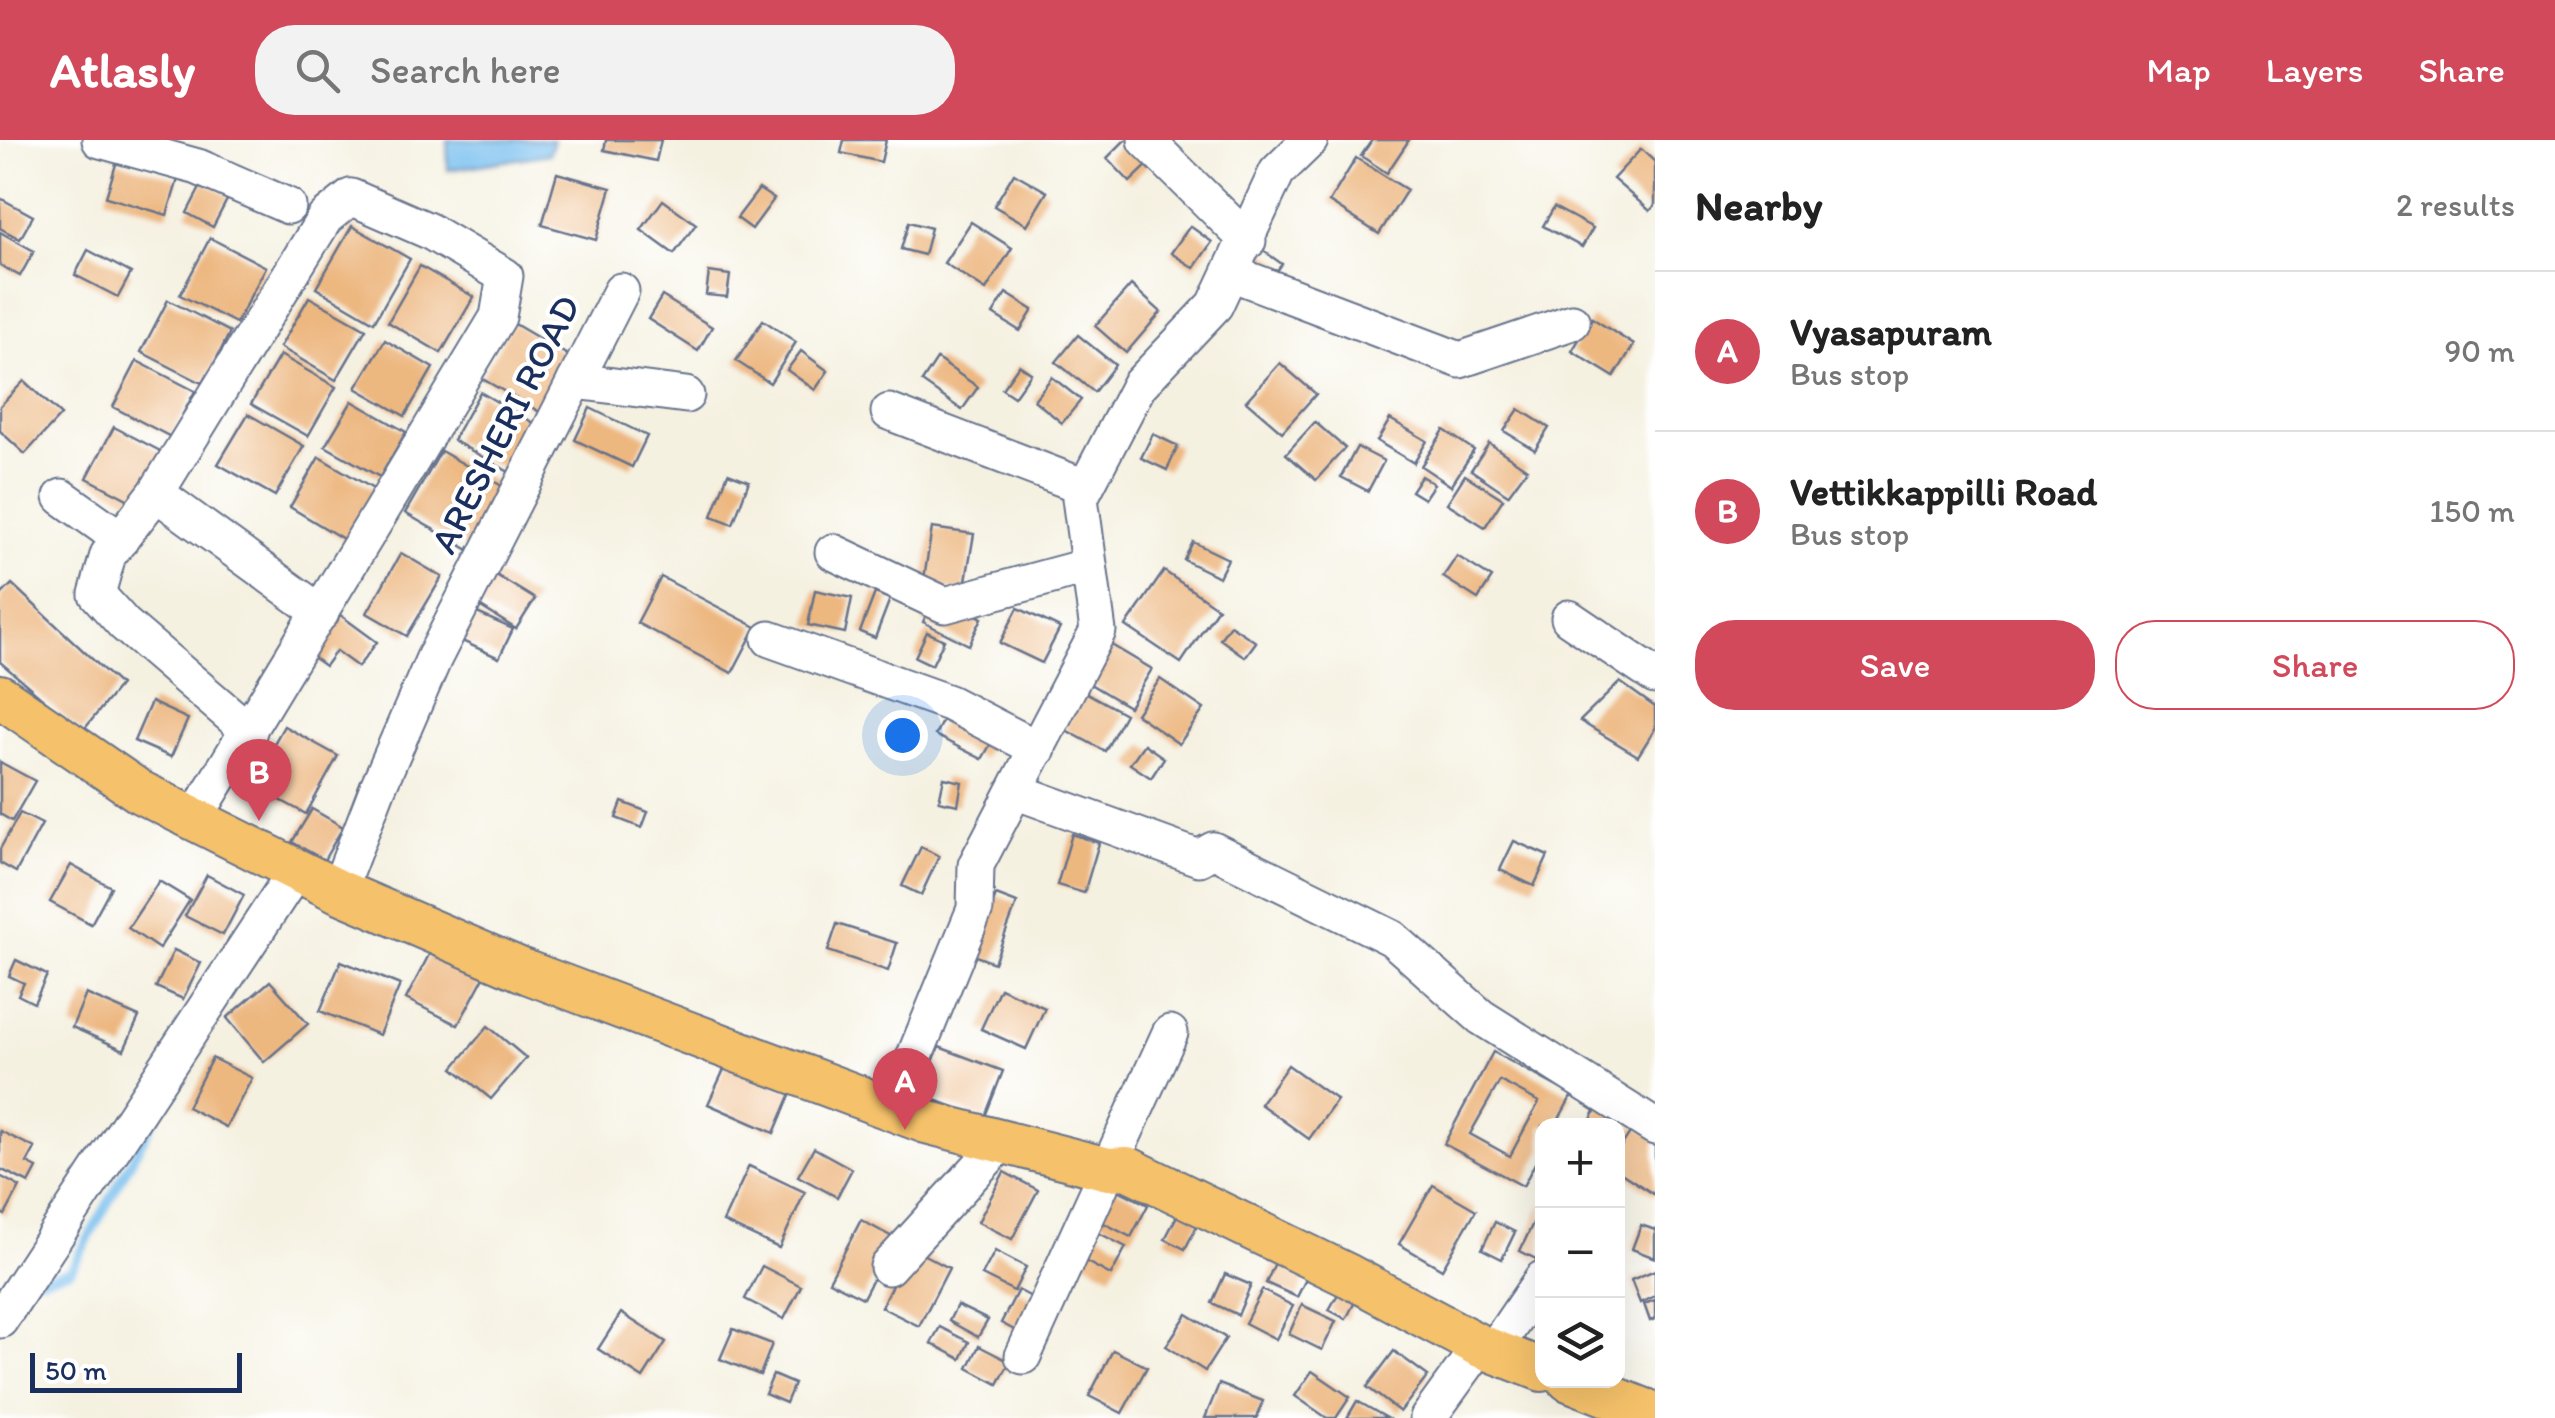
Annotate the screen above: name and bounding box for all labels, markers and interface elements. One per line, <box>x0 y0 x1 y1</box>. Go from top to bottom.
search box <box>255 25 955 115</box>
text: Atlasly <box>50 41 195 99</box>
icon: search <box>290 43 345 98</box>
text: Search here <box>370 47 561 93</box>
text: Map <box>2147 49 2211 91</box>
text: Layers <box>2266 49 2363 91</box>
text: Share <box>2418 49 2505 91</box>
text: Nearby <box>1695 180 1822 231</box>
text: 2 results <box>2396 186 2515 224</box>
street label: ARESHERI ROAD <box>420 287 590 561</box>
text: Vyasapuram <box>1790 309 1992 355</box>
text: A <box>1717 332 1738 370</box>
text: 90 m <box>2444 332 2515 370</box>
text: Bus stop <box>1790 355 1909 393</box>
text: Vettikkappilli Road <box>1790 469 2097 515</box>
text: B <box>1717 492 1738 530</box>
text: 150 m <box>2430 492 2515 530</box>
text: Bus stop <box>1790 515 1909 553</box>
button: Save <box>1695 620 2095 710</box>
button: Share <box>2115 620 2515 710</box>
your location <box>877 710 928 761</box>
pin: B <box>226 738 292 821</box>
pin: A <box>872 1048 938 1130</box>
map controls <box>1535 1118 1625 1388</box>
button: + <box>1535 1118 1625 1208</box>
button: − <box>1535 1208 1625 1298</box>
button: layers <box>1535 1298 1625 1388</box>
scale bar <box>30 1348 242 1392</box>
text: 50 m <box>45 1353 107 1387</box>

